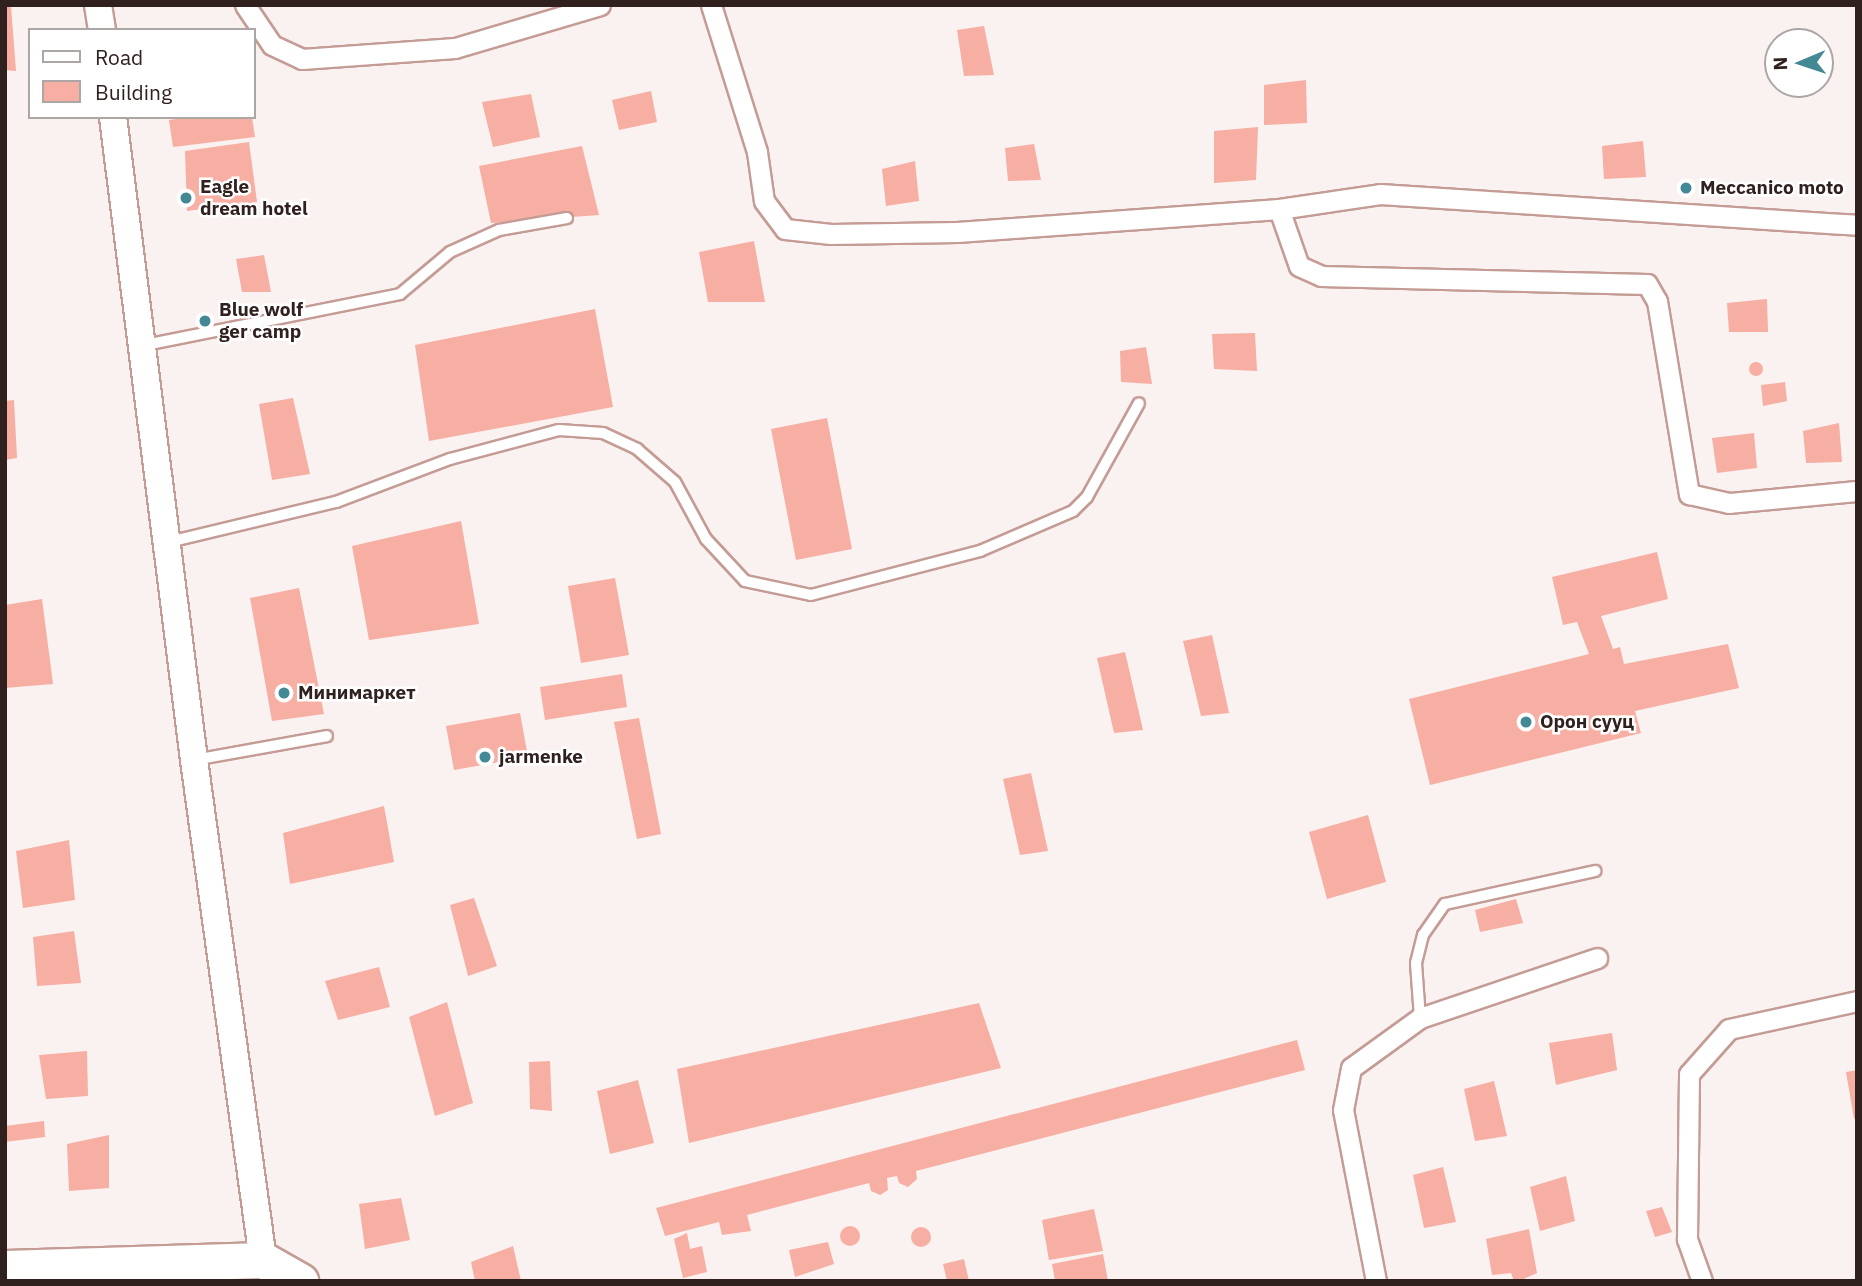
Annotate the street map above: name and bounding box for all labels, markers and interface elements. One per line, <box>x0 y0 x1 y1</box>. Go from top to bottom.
legend <box>28 28 256 119</box>
north arrow <box>1764 28 1834 98</box>
text: Road <box>95 43 143 71</box>
text: N <box>1768 56 1792 71</box>
text: Building <box>95 78 172 106</box>
place label: Eagle dream hotel <box>200 176 308 220</box>
place label: Meccanico moto <box>1700 177 1844 199</box>
marker: Meccanico moto <box>1678 180 1694 196</box>
marker: Eagle dream hotel <box>178 190 194 206</box>
place label: Blue wolf ger camp <box>219 299 303 343</box>
marker: Blue wolf ger camp <box>197 313 213 329</box>
place label: Минимаркет <box>298 682 416 704</box>
marker: Минимаркет <box>276 685 292 701</box>
place label: Орон сууц <box>1540 711 1634 733</box>
marker: Орон сууц <box>1518 714 1534 730</box>
place label: jarmenke <box>499 746 583 768</box>
marker: jarmenke <box>477 749 493 765</box>

